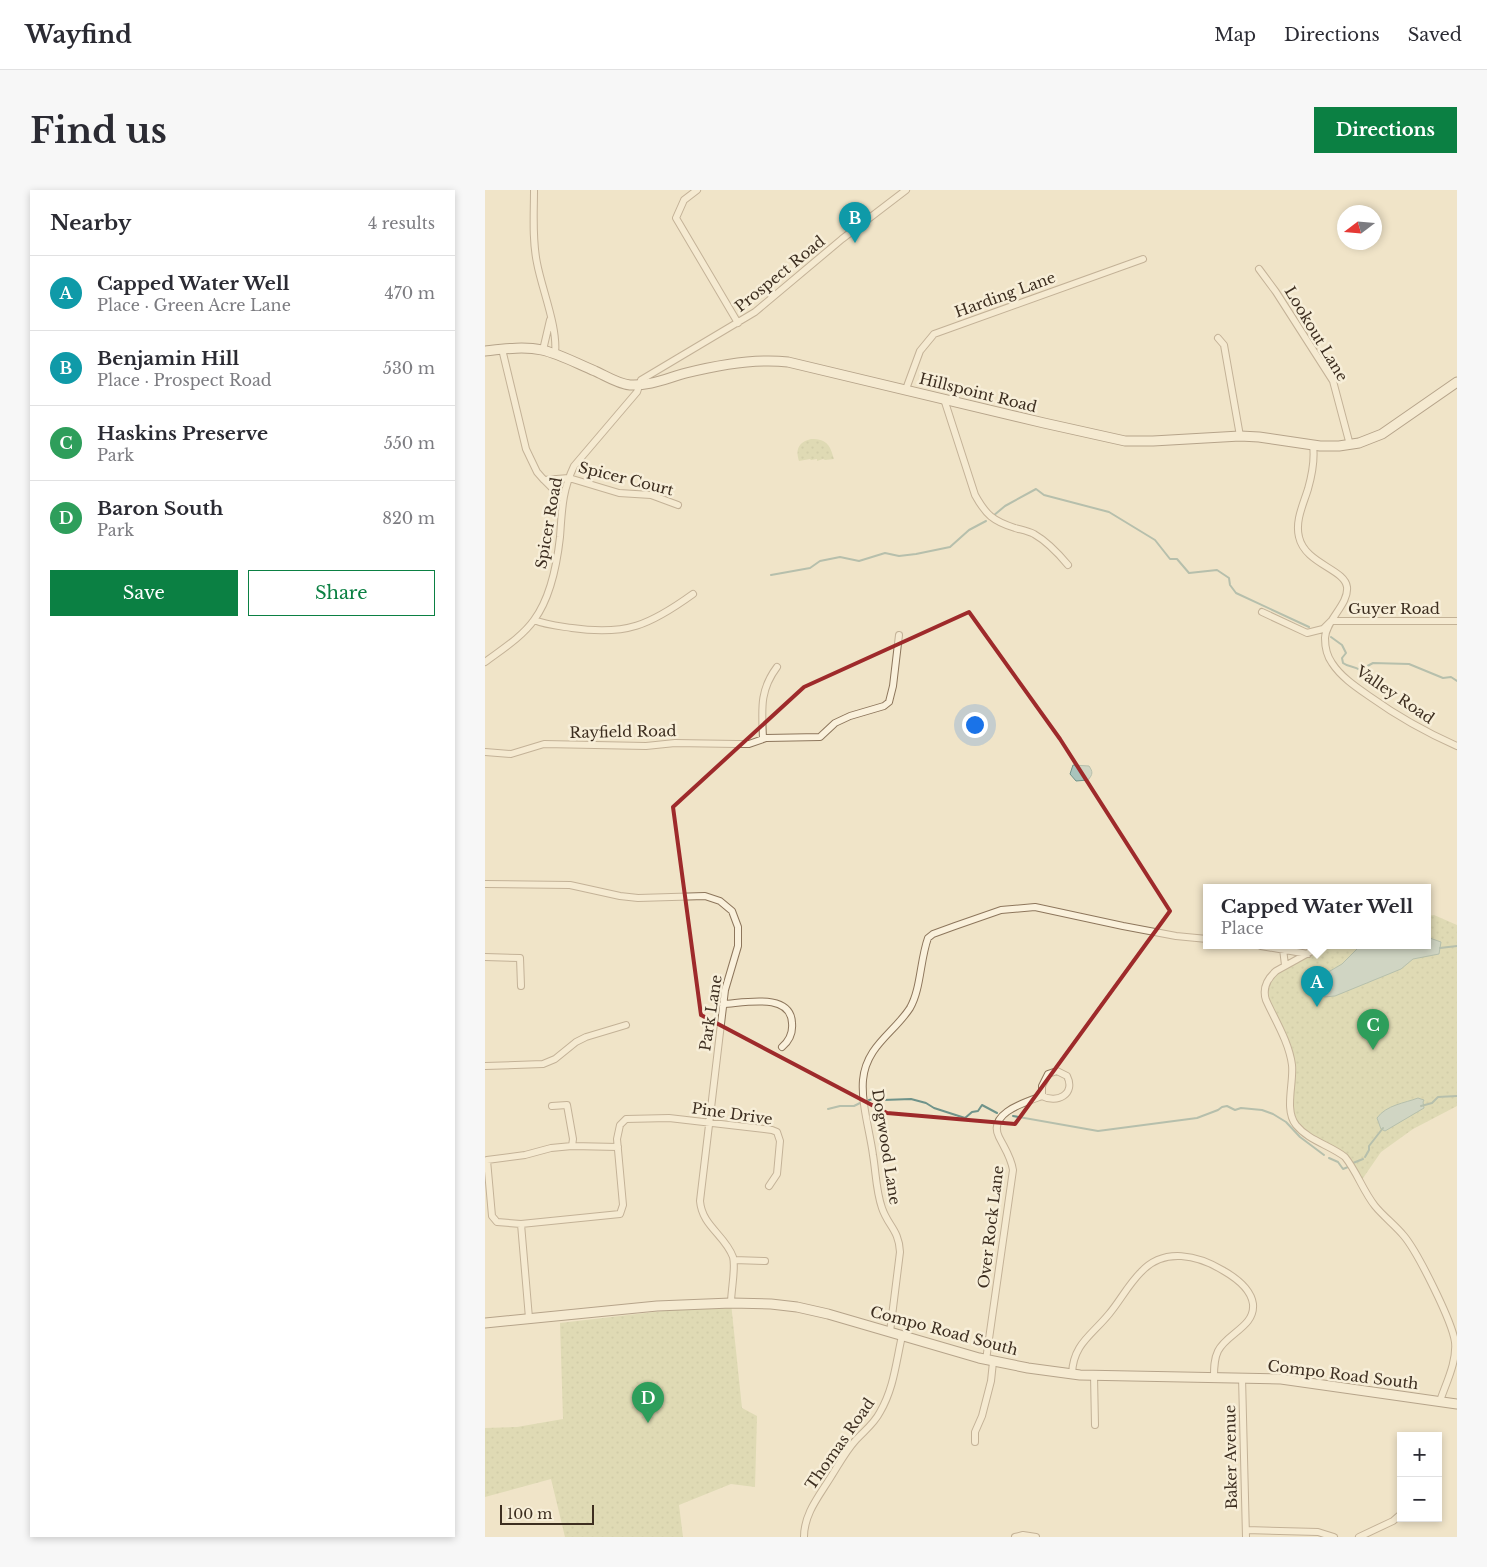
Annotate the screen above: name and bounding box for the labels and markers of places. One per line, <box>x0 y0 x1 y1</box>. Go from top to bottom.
pin: B <box>839 202 871 243</box>
pin: A <box>1301 966 1333 1007</box>
pin: C <box>1357 1009 1389 1050</box>
pin: D <box>632 1382 664 1423</box>

